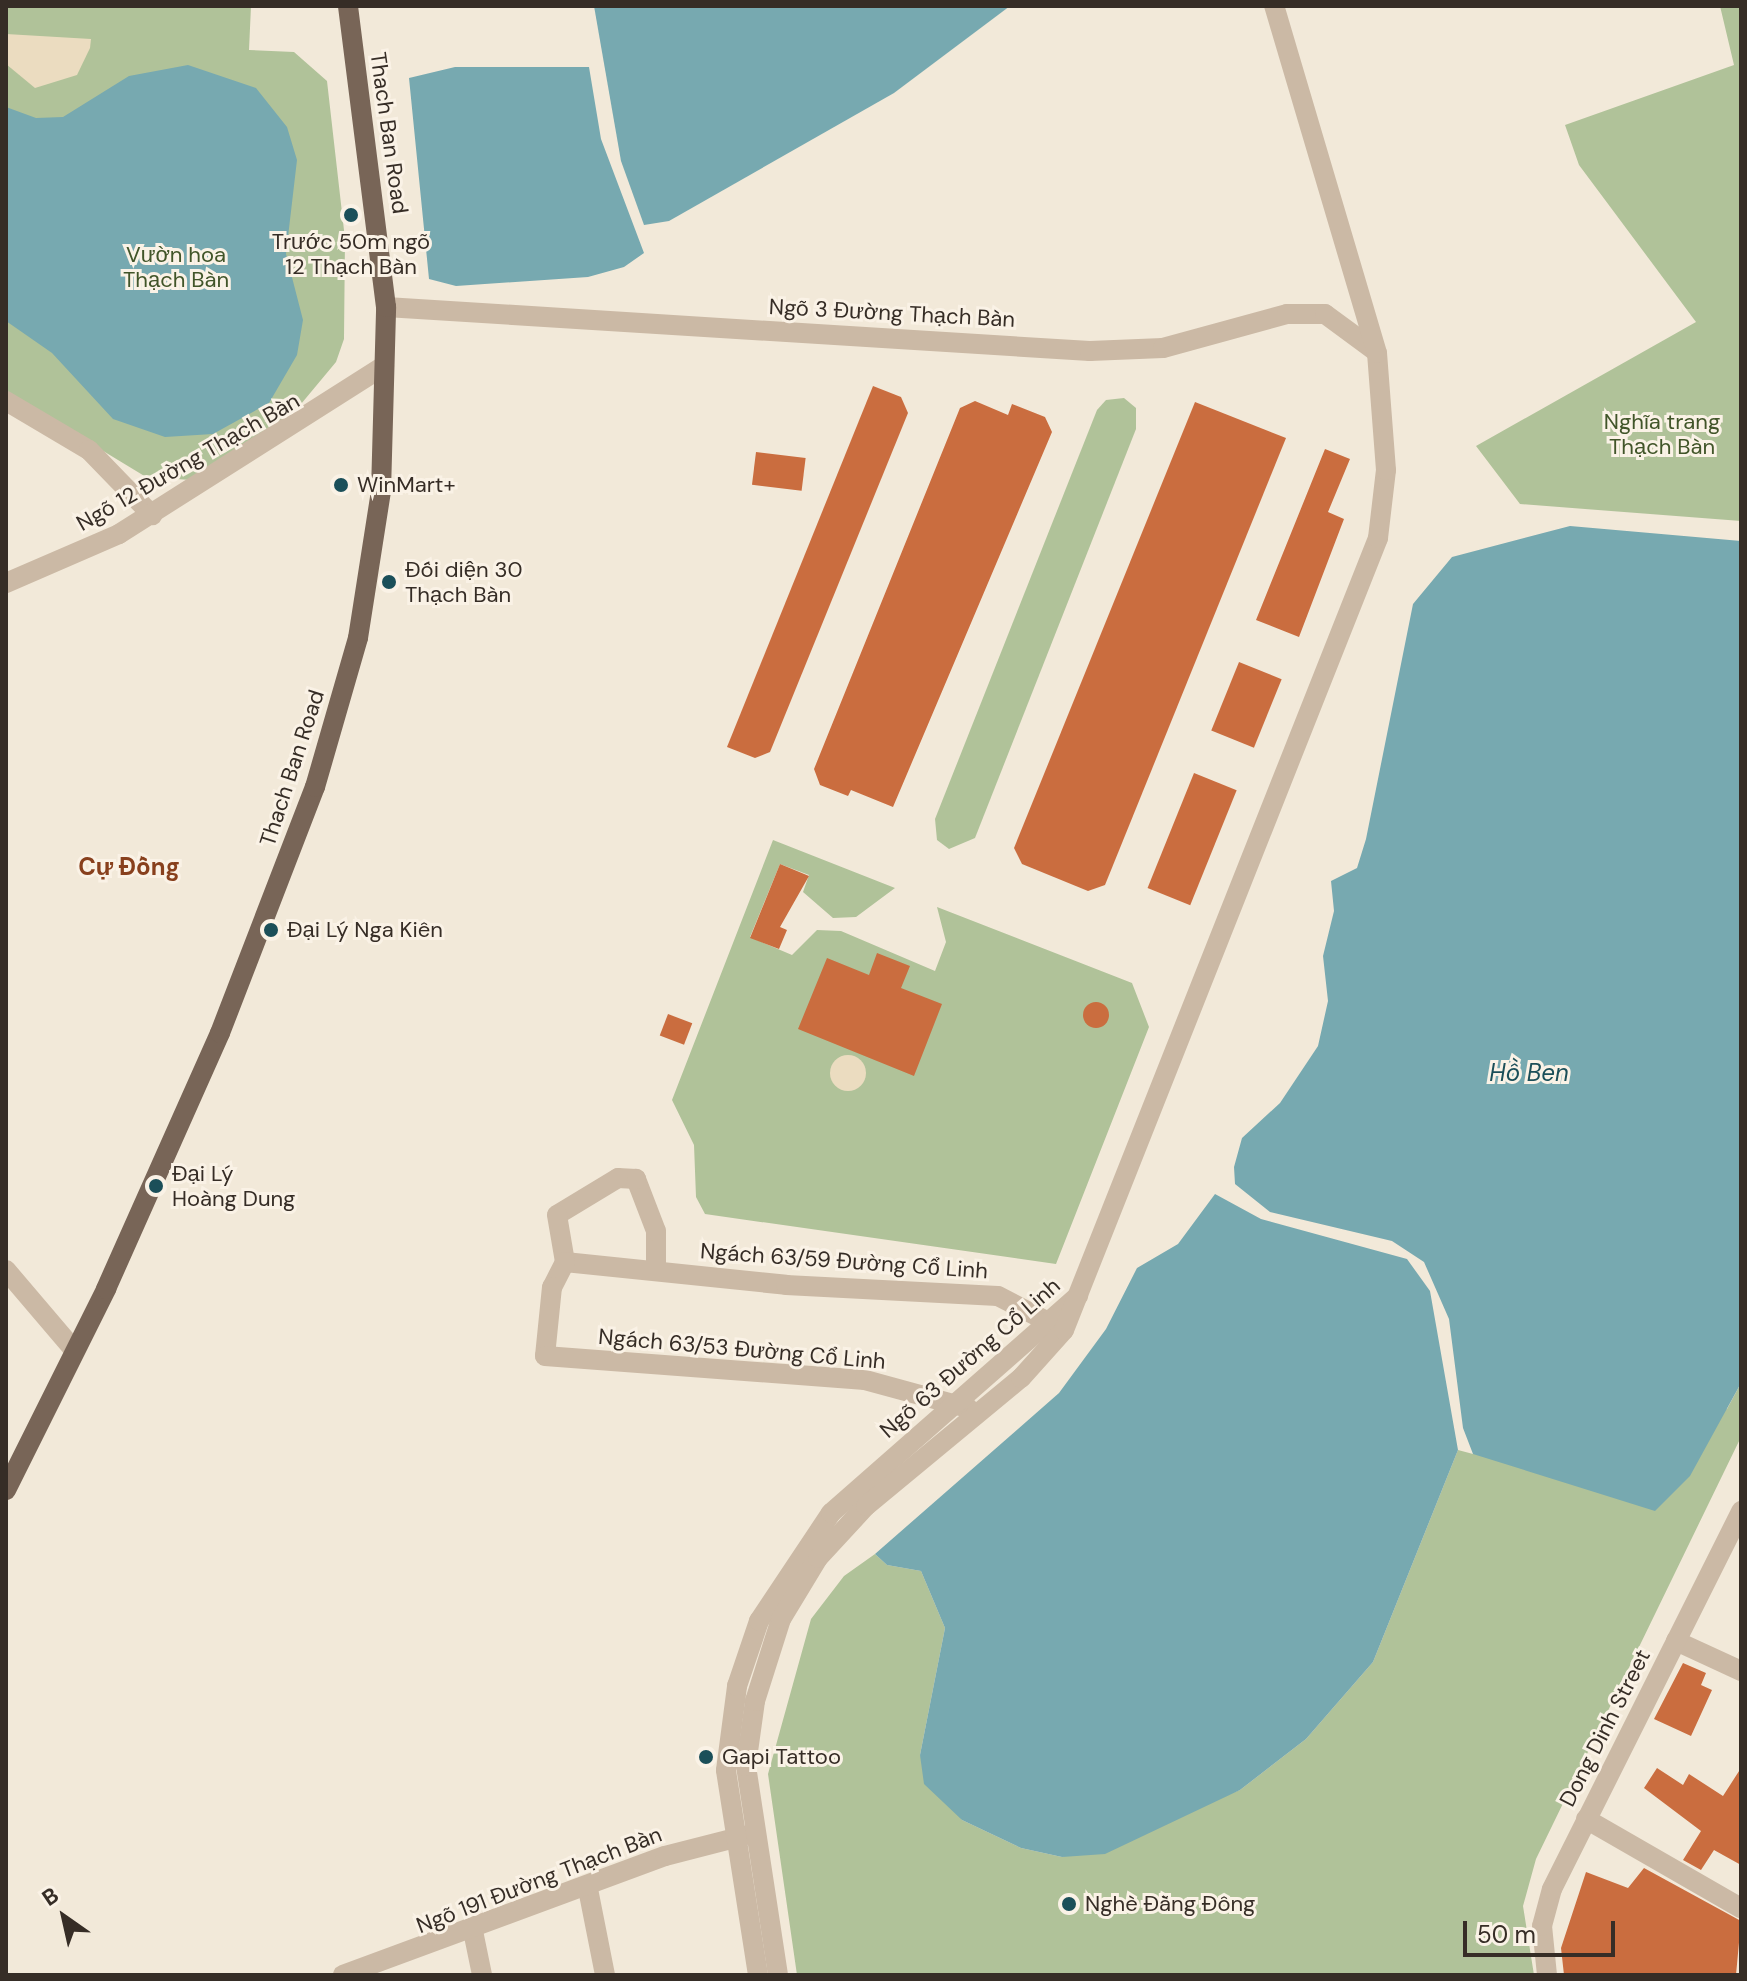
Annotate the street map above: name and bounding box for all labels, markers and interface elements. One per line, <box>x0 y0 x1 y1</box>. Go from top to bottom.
street label: Thach Ban Road <box>365 50 413 216</box>
marker: Trước 50m ngõ 12 Thạch Bàn <box>342 206 360 224</box>
place label: Trước 50m ngõ 12 Thạch Bàn <box>272 228 430 280</box>
park label: Vườn hoa Thạch Bàn <box>123 241 229 292</box>
street label: Ngõ 3 Đường Thạch Bàn <box>768 293 1016 333</box>
street label: Ngõ 12 Đường Thạch Bàn <box>72 387 304 537</box>
park label: Nghĩa trang Thạch Bàn <box>1604 408 1720 460</box>
place label: WinMart+ <box>357 472 456 498</box>
marker: WinMart+ <box>332 476 350 494</box>
place label: Đối diện 30 Thạch Bàn <box>405 556 523 608</box>
marker: Đối diện 30 Thạch Bàn <box>380 573 398 591</box>
street label: Thach Ban Road <box>254 686 330 850</box>
district label: Cự Đồng <box>78 853 180 881</box>
place label: Đại Lý Nga Kiên <box>287 917 443 943</box>
marker: Đại Lý Nga Kiên <box>262 921 280 939</box>
water label: Hồ Ben <box>1489 1059 1569 1087</box>
place label: Đại Lý Hoàng Dung <box>172 1160 295 1212</box>
marker: Đại Lý Hoàng Dung <box>147 1177 165 1195</box>
street label: Ngách 63/59 Đường Cổ Linh <box>699 1238 989 1284</box>
street label: Ngõ 63 Đường Cổ Linh <box>875 1273 1065 1443</box>
street label: Ngách 63/53 Đường Cổ Linh <box>597 1323 887 1375</box>
street label: Dong Dinh Street <box>1554 1645 1656 1811</box>
place label: Gapi Tattoo <box>722 1744 841 1770</box>
marker: Gapi Tattoo <box>697 1748 715 1766</box>
street label: Ngõ 191 Đường Thạch Bàn <box>413 1821 665 1939</box>
north arrow <box>24 1877 104 1957</box>
text: B <box>36 1881 64 1913</box>
place label: Nghè Đằng Đông <box>1085 1891 1255 1917</box>
marker: Nghè Đằng Đông <box>1060 1895 1078 1913</box>
scale bar <box>1467 1905 1619 1955</box>
text: 50 m <box>1477 1919 1536 1950</box>

